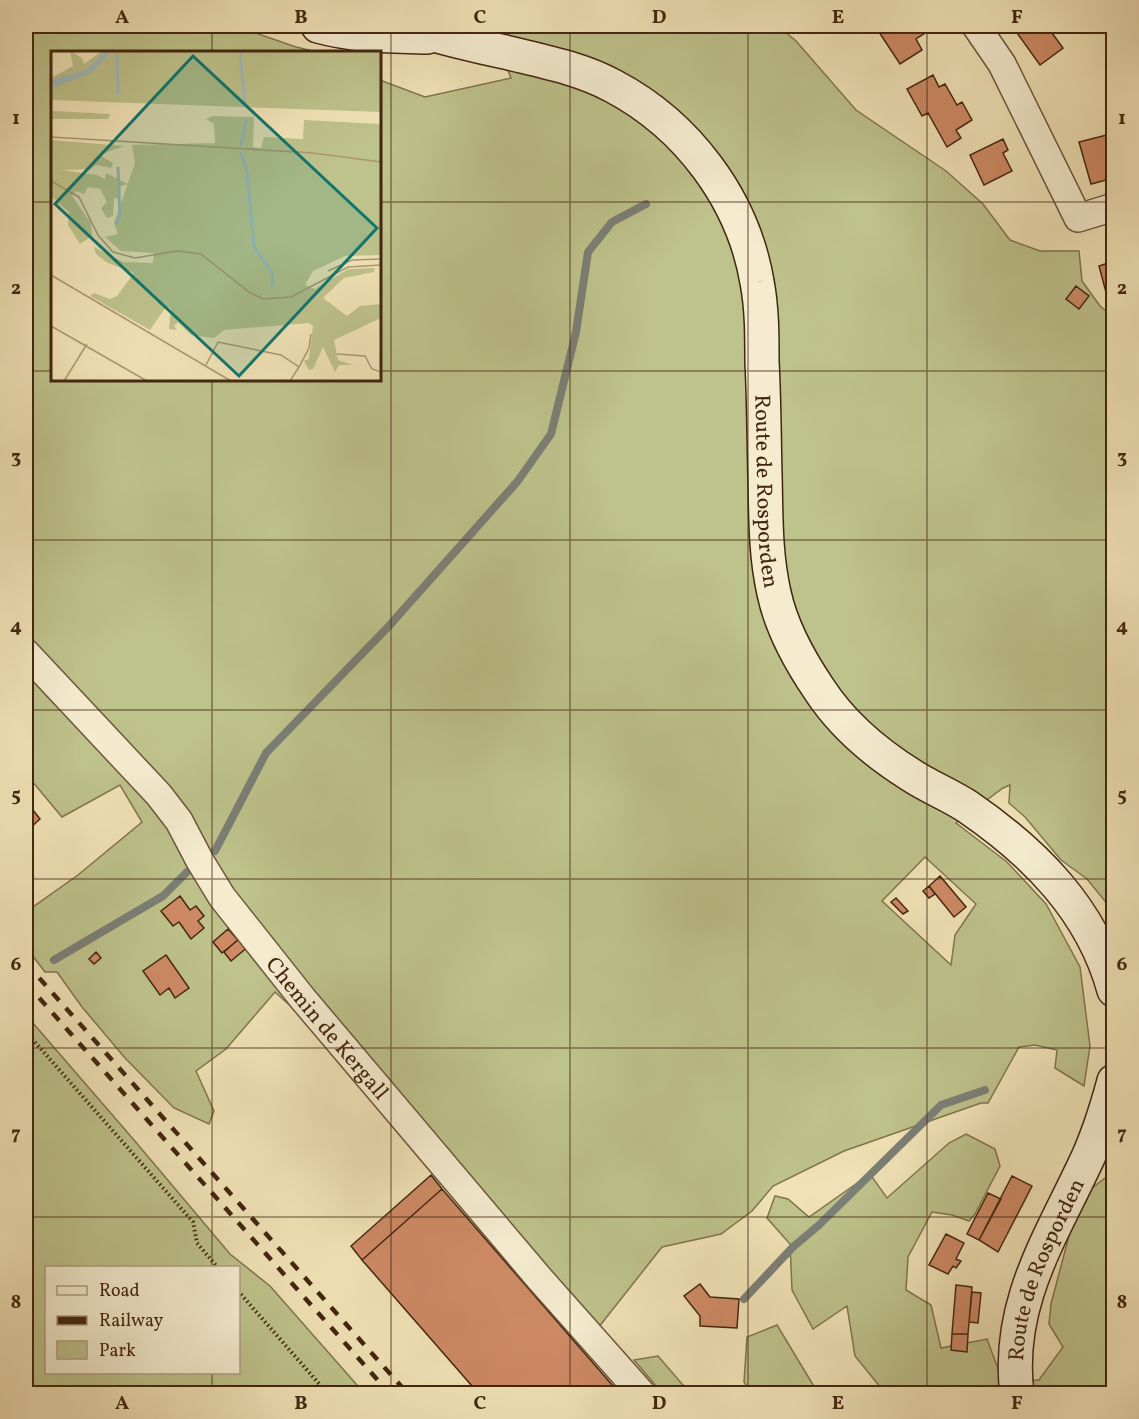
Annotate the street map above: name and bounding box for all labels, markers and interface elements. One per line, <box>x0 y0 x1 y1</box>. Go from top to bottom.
text: A <box>115 4 129 32</box>
text: B <box>294 4 308 32</box>
text: C <box>474 4 487 32</box>
text: D <box>652 4 666 32</box>
text: E <box>832 4 844 32</box>
text: F <box>1011 4 1023 32</box>
inset map <box>51 51 381 381</box>
text: 1 <box>12 105 20 133</box>
text: 1 <box>1118 105 1126 133</box>
text: 2 <box>11 275 21 303</box>
text: 2 <box>1117 275 1127 303</box>
street label: Route de Rosporden <box>745 394 786 591</box>
text: 3 <box>11 444 21 472</box>
text: 3 <box>1117 444 1127 472</box>
text: 4 <box>10 613 22 641</box>
text: 4 <box>1116 613 1128 641</box>
text: 5 <box>11 782 21 810</box>
text: 5 <box>1117 782 1127 810</box>
text: 6 <box>11 951 22 979</box>
street label: Chemin de Kergall <box>257 951 395 1108</box>
text: 6 <box>1117 951 1128 979</box>
text: 7 <box>11 1120 21 1148</box>
text: 7 <box>1117 1120 1127 1148</box>
street label: Route de Rosporden <box>1002 1174 1094 1362</box>
legend <box>45 1266 240 1374</box>
text: Road <box>99 1279 140 1304</box>
text: 8 <box>11 1289 21 1317</box>
text: 8 <box>1117 1289 1127 1317</box>
text: Railway <box>99 1309 163 1334</box>
text: Park <box>99 1339 136 1364</box>
text: A <box>115 1390 129 1418</box>
text: B <box>294 1390 308 1418</box>
text: C <box>474 1390 487 1418</box>
text: D <box>652 1390 666 1418</box>
text: E <box>832 1390 844 1418</box>
text: F <box>1011 1390 1023 1418</box>

